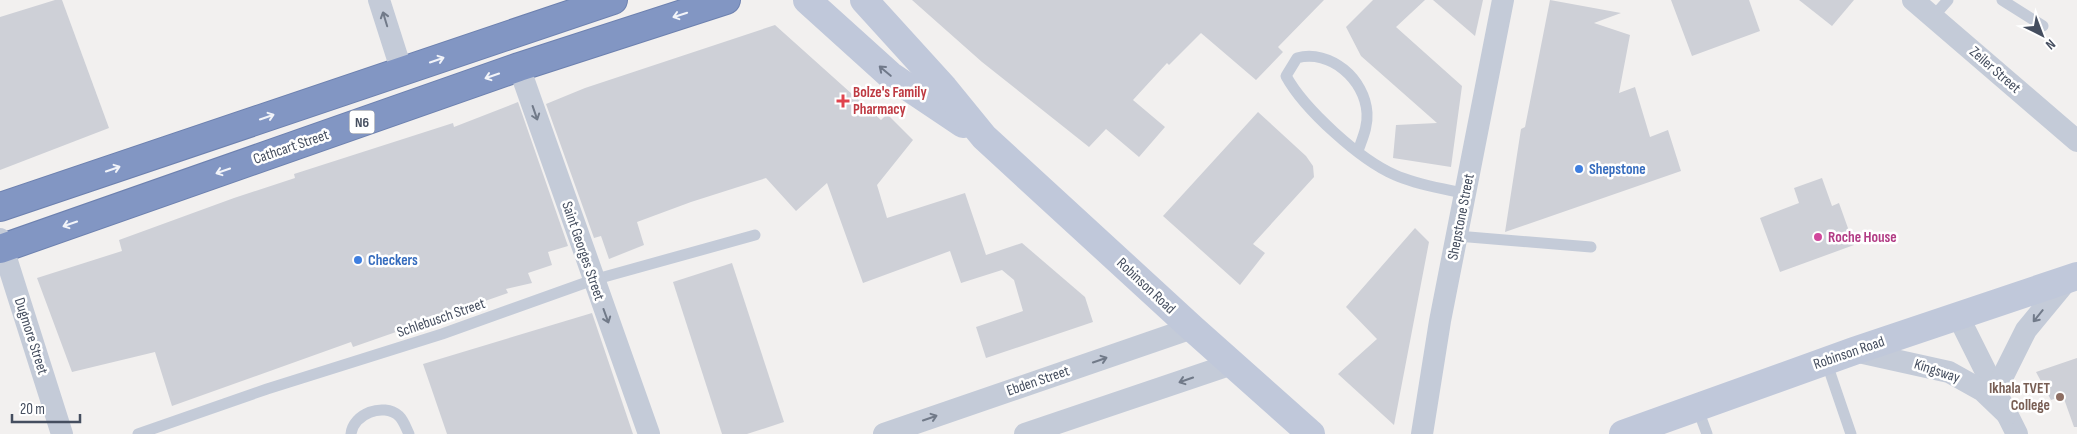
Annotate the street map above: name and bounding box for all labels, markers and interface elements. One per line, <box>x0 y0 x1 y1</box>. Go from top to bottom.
north arrow <box>2017 10 2067 60</box>
one-way arrow <box>672 11 688 20</box>
one-way arrow <box>380 12 390 28</box>
text: N <box>2042 35 2059 53</box>
street label: Zeiler Street <box>1965 43 2025 98</box>
one-way arrow <box>429 55 444 64</box>
one-way arrow <box>879 65 892 76</box>
one-way arrow <box>484 72 500 82</box>
place label: Bolze's Family Pharmacy <box>853 83 927 119</box>
marker: Bolze's Family Pharmacy <box>837 95 849 107</box>
one-way arrow <box>531 105 540 120</box>
road number: N6 <box>350 110 374 134</box>
one-way arrow <box>258 112 274 122</box>
street label: Cathcart Street <box>251 125 332 169</box>
place label: Shepstone <box>1589 160 1646 179</box>
marker: Shepstone <box>1573 163 1585 175</box>
one-way arrow <box>104 164 120 174</box>
one-way arrow <box>215 166 231 176</box>
street label: Shepstone Street <box>1443 172 1479 262</box>
street label: Saint Georges Street <box>557 199 609 303</box>
one-way arrow <box>62 220 78 229</box>
place label: Roche House <box>1828 228 1897 247</box>
marker: Roche House <box>1812 231 1824 243</box>
place label: Checkers <box>368 251 418 270</box>
marker: Checkers <box>352 254 364 266</box>
street label: Robinson Road <box>1113 254 1179 318</box>
street label: Schlebusch Street <box>394 294 488 342</box>
street label: Dugmore Street <box>10 295 52 377</box>
one-way arrow <box>602 308 611 323</box>
one-way arrow <box>2032 309 2043 322</box>
street label: Robinson Road <box>1811 332 1887 374</box>
one-way arrow <box>1092 354 1108 364</box>
street label: Kingsway <box>1912 355 1963 387</box>
street label: Ebden Street <box>1004 361 1072 401</box>
one-way arrow <box>1178 375 1194 385</box>
place label: Ikhala TVET College <box>1989 379 2050 415</box>
marker: Ikhala TVET College <box>2054 391 2066 403</box>
scale bar <box>12 392 80 424</box>
text: 20 m <box>20 400 45 419</box>
one-way arrow <box>922 413 937 422</box>

